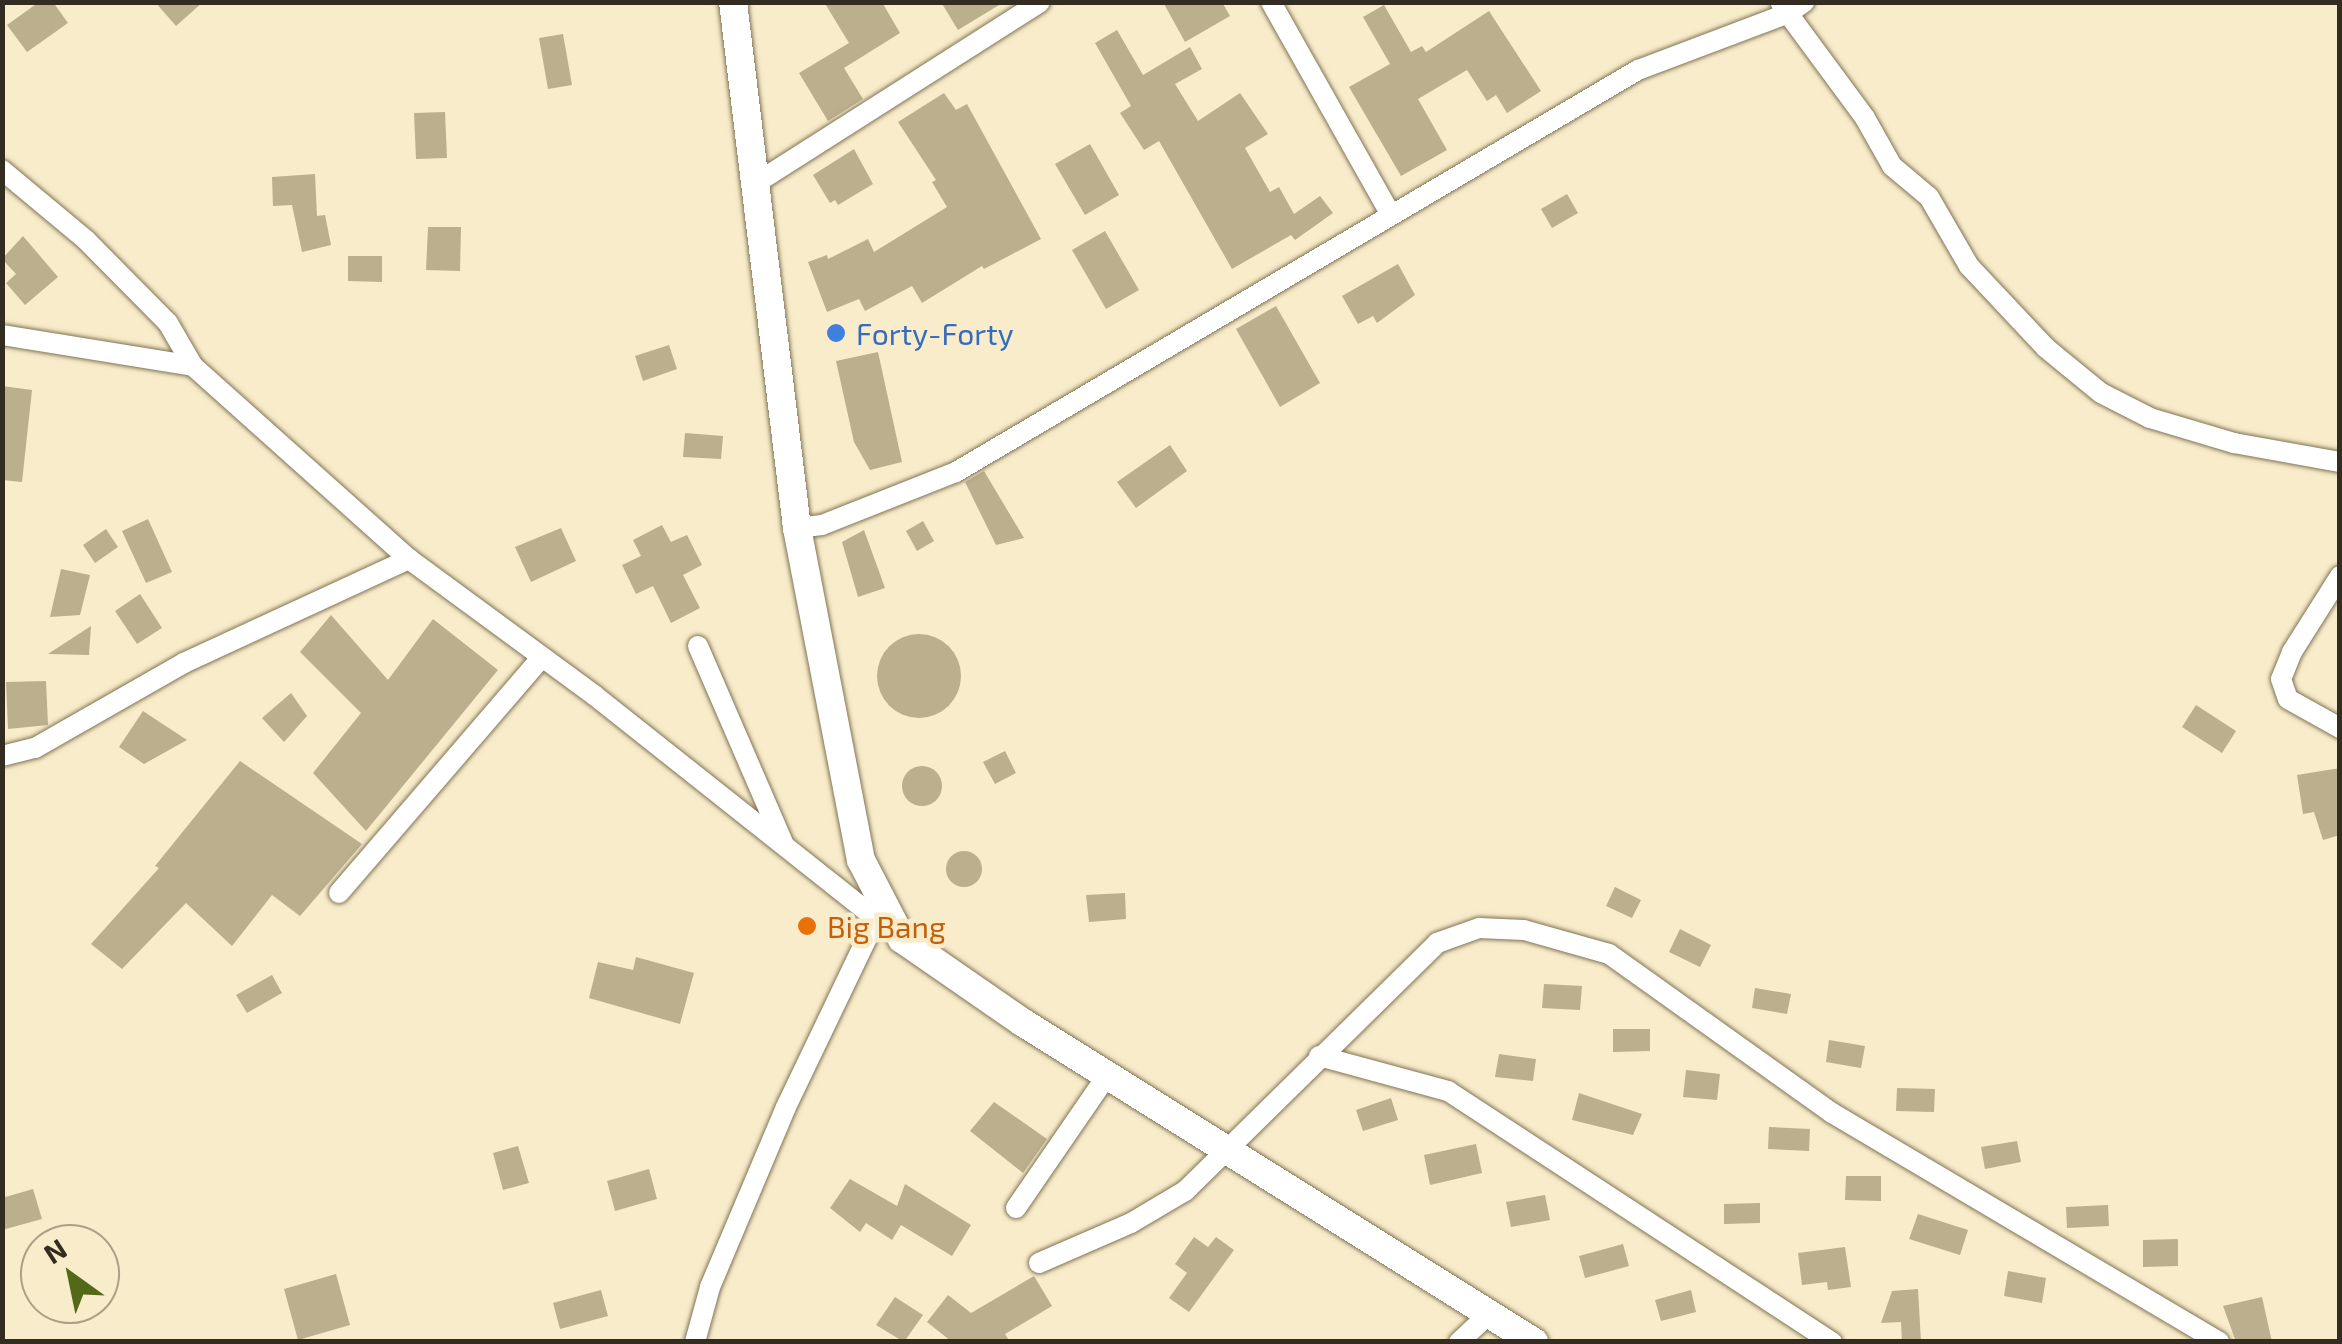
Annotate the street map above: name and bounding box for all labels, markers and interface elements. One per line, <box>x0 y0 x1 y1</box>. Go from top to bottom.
place label: Forty-Forty <box>856 315 1014 351</box>
marker: Forty-Forty <box>825 322 847 344</box>
place label: Big Bang <box>827 908 946 944</box>
marker: Big Bang <box>796 915 818 937</box>
north arrow <box>20 1224 120 1324</box>
text: N <box>37 1231 72 1270</box>

